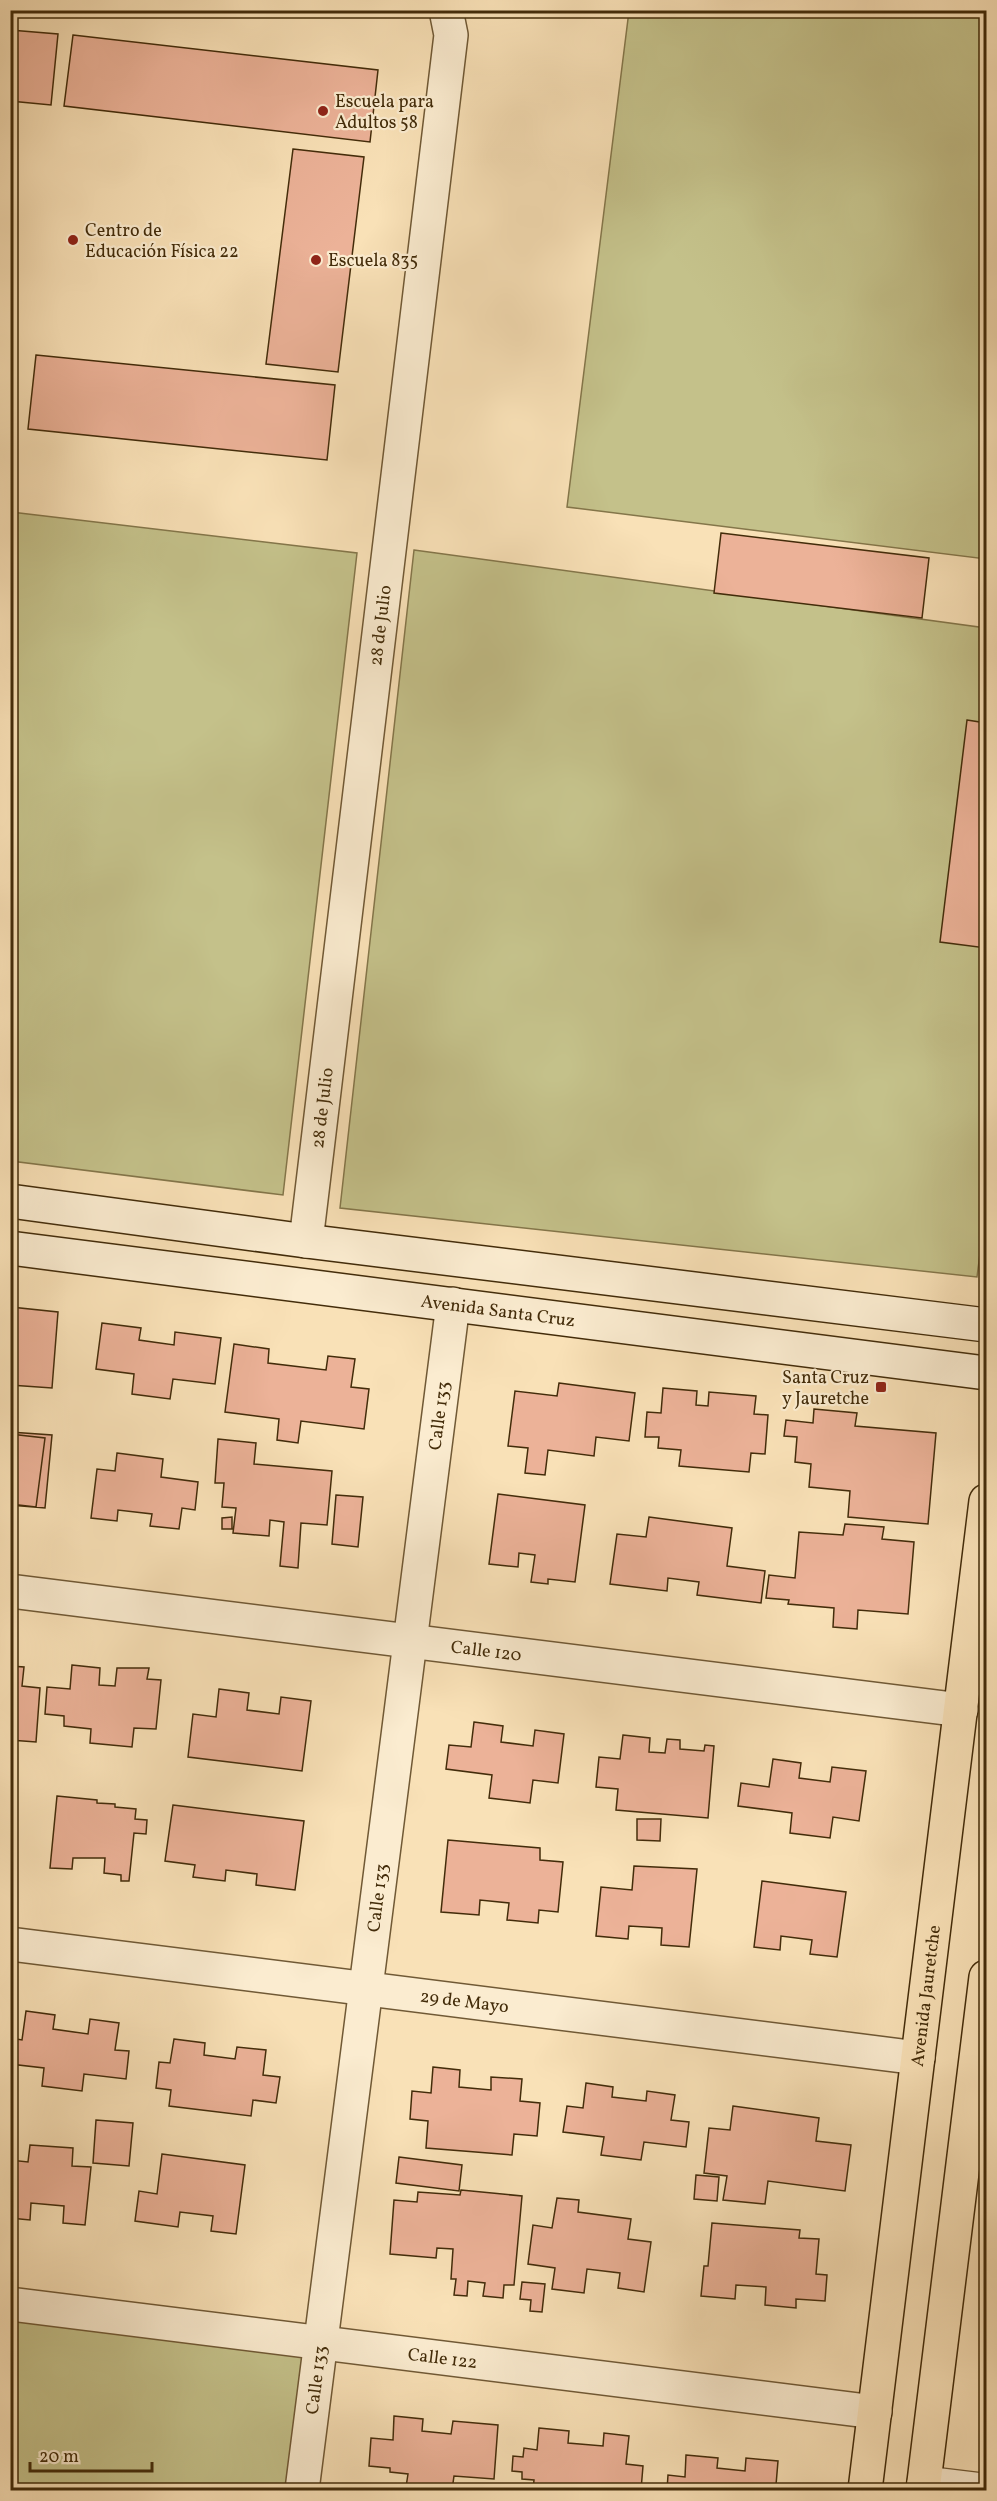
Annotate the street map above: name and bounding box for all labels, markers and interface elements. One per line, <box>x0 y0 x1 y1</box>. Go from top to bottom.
place label: Escuela para Adultos 58 <box>335 90 434 136</box>
marker: Escuela para Adultos 58 <box>316 104 330 118</box>
place label: Centro de Educación Física 22 <box>85 219 239 265</box>
marker: Centro de Educación Física 22 <box>66 233 80 247</box>
place label: Escuela 835 <box>328 249 418 274</box>
marker: Escuela 835 <box>309 253 323 267</box>
street label: 28 de Julio <box>364 584 399 667</box>
street label: 28 de Julio <box>306 1066 341 1150</box>
street label: Avenida Santa Cruz <box>419 1290 577 1334</box>
place label: Santa Cruz y Jauretche <box>782 1366 869 1412</box>
street label: Calle 133 <box>424 1380 457 1452</box>
marker: Santa Cruz y Jauretche <box>874 1380 888 1394</box>
street label: Calle 120 <box>449 1635 523 1669</box>
street label: Calle 133 <box>362 1862 396 1934</box>
street label: Avenida Jauretche <box>906 1924 948 2068</box>
street label: 29 de Mayo <box>418 1985 510 2020</box>
street label: Calle 122 <box>406 2343 479 2376</box>
street label: Calle 133 <box>301 2344 334 2416</box>
scale bar <box>30 2435 152 2473</box>
text: 20 m <box>39 2445 79 2470</box>

